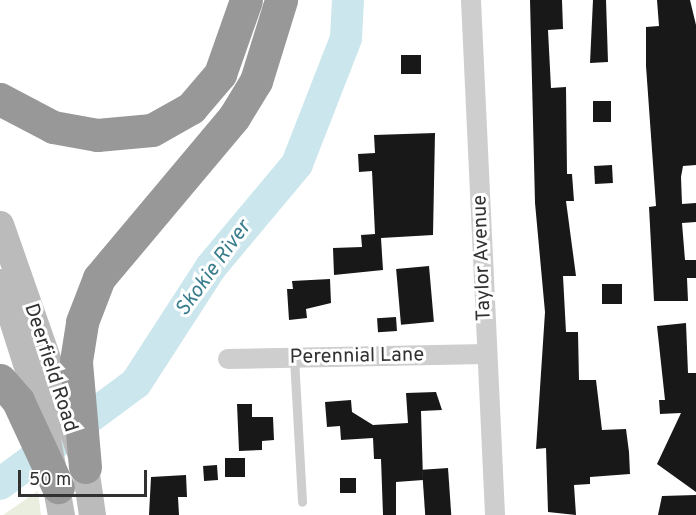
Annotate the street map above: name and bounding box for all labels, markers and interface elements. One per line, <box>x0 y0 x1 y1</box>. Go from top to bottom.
street label: Taylor Avenue <box>469 194 497 322</box>
water label: Skokie River <box>171 216 257 322</box>
street label: Deerfield Road <box>18 301 82 435</box>
street label: Perennial Lane <box>290 344 424 370</box>
scale bar <box>21 458 150 496</box>
text: 50 m <box>29 469 71 492</box>

